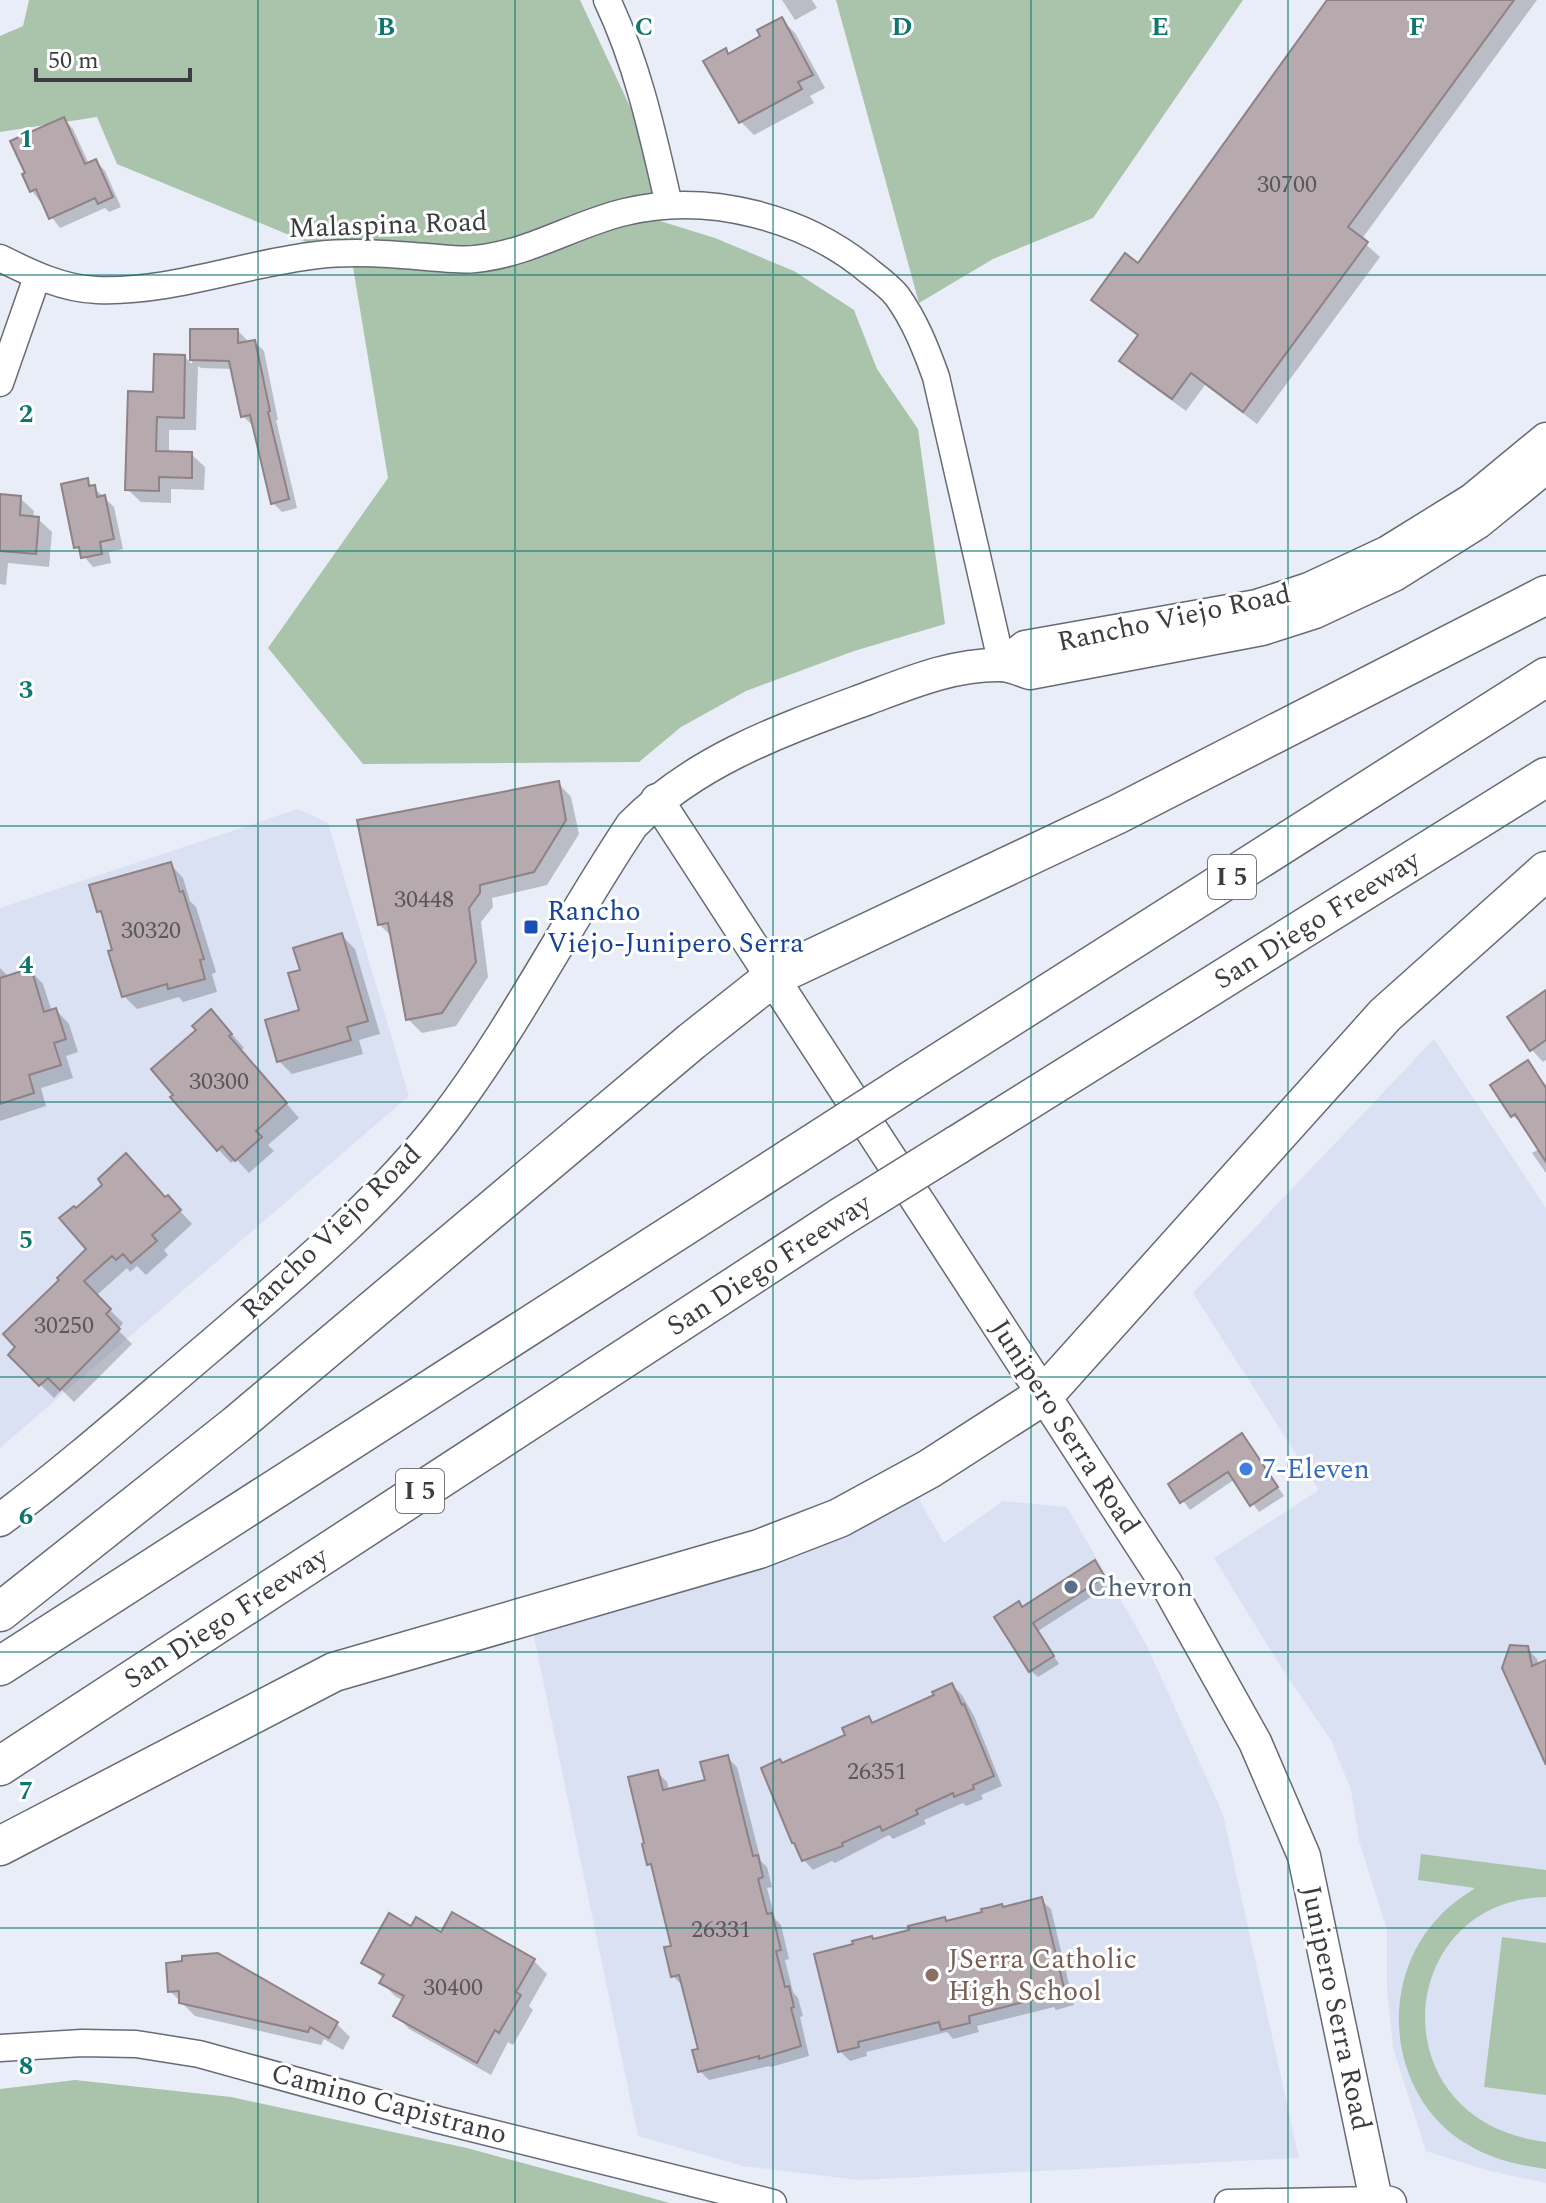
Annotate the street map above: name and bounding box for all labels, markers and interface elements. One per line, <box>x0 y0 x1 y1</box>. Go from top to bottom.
text: B <box>377 7 395 47</box>
text: C <box>635 7 653 47</box>
text: D <box>892 7 912 47</box>
text: E <box>1151 7 1169 47</box>
text: F <box>1409 7 1425 47</box>
scale bar <box>36 32 190 82</box>
text: 50 m <box>48 43 99 79</box>
text: 1 <box>19 119 33 159</box>
house number: 30700 <box>1257 167 1317 203</box>
street label: Malaspina Road <box>288 200 488 250</box>
text: 2 <box>19 394 33 434</box>
street label: Rancho Viejo Road <box>1053 572 1295 664</box>
text: 3 <box>19 670 33 710</box>
street label: San Diego Freeway <box>1205 838 1430 1001</box>
road number: I 5 <box>1208 855 1256 899</box>
house number: 30448 <box>394 882 454 918</box>
place label: Rancho Viejo-Junipero Serra <box>547 890 804 965</box>
house number: 30320 <box>121 913 181 949</box>
marker: Rancho Viejo-Junipero Serra <box>522 918 540 936</box>
text: 4 <box>19 945 34 985</box>
house number: 30300 <box>189 1064 249 1100</box>
street label: Rancho Viejo Road <box>231 1134 431 1330</box>
street label: San Diego Freeway <box>658 1182 881 1347</box>
text: 5 <box>19 1220 33 1260</box>
house number: 30250 <box>34 1308 94 1344</box>
street label: Junipero Serra Road <box>979 1311 1151 1543</box>
place label: 7-Eleven <box>1262 1448 1370 1491</box>
marker: 7-Eleven <box>1237 1460 1255 1478</box>
road number: I 5 <box>396 1469 444 1513</box>
text: 6 <box>19 1496 33 1536</box>
street label: San Diego Freeway <box>115 1535 338 1700</box>
place label: Chevron <box>1087 1566 1193 1609</box>
marker: Chevron <box>1062 1578 1080 1596</box>
house number: 26351 <box>847 1754 907 1790</box>
text: 7 <box>19 1771 33 1811</box>
street label: Junipero Serra Road <box>1289 1882 1383 2134</box>
house number: 26331 <box>691 1912 751 1948</box>
place label: JSerra Catholic High School <box>948 1938 1137 2013</box>
marker: JSerra Catholic High School <box>923 1966 941 1984</box>
house number: 30400 <box>423 1970 483 2006</box>
text: 8 <box>19 2046 33 2086</box>
street label: Camino Capistrano <box>266 2052 512 2156</box>

